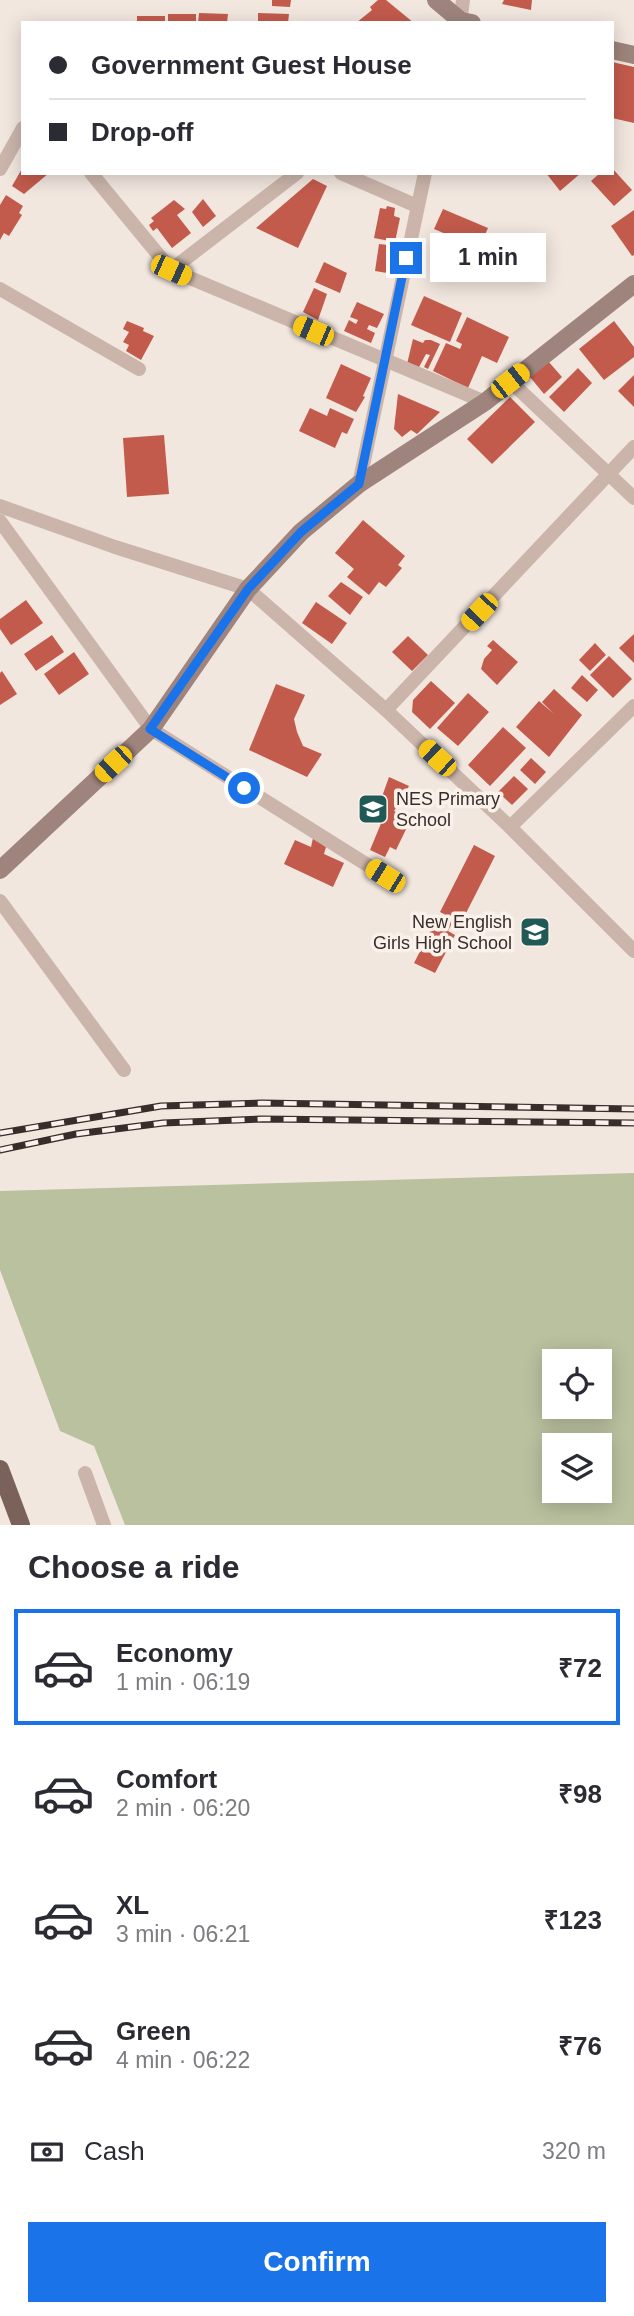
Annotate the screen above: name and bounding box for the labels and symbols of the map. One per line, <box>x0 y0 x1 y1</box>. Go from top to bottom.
callout: 1 min <box>430 233 546 282</box>
route end <box>390 242 422 274</box>
car <box>148 252 195 288</box>
car <box>290 313 337 349</box>
car <box>487 360 534 402</box>
car <box>457 589 502 635</box>
car <box>415 736 460 780</box>
car <box>91 742 136 786</box>
route start <box>228 772 260 804</box>
place label: NES Primary School <box>396 789 500 830</box>
school or university icon: NES Primary School <box>356 792 390 826</box>
car <box>362 856 409 896</box>
place label: New English Girls High School <box>373 912 512 953</box>
school or university icon: New English Girls High School <box>518 915 552 949</box>

